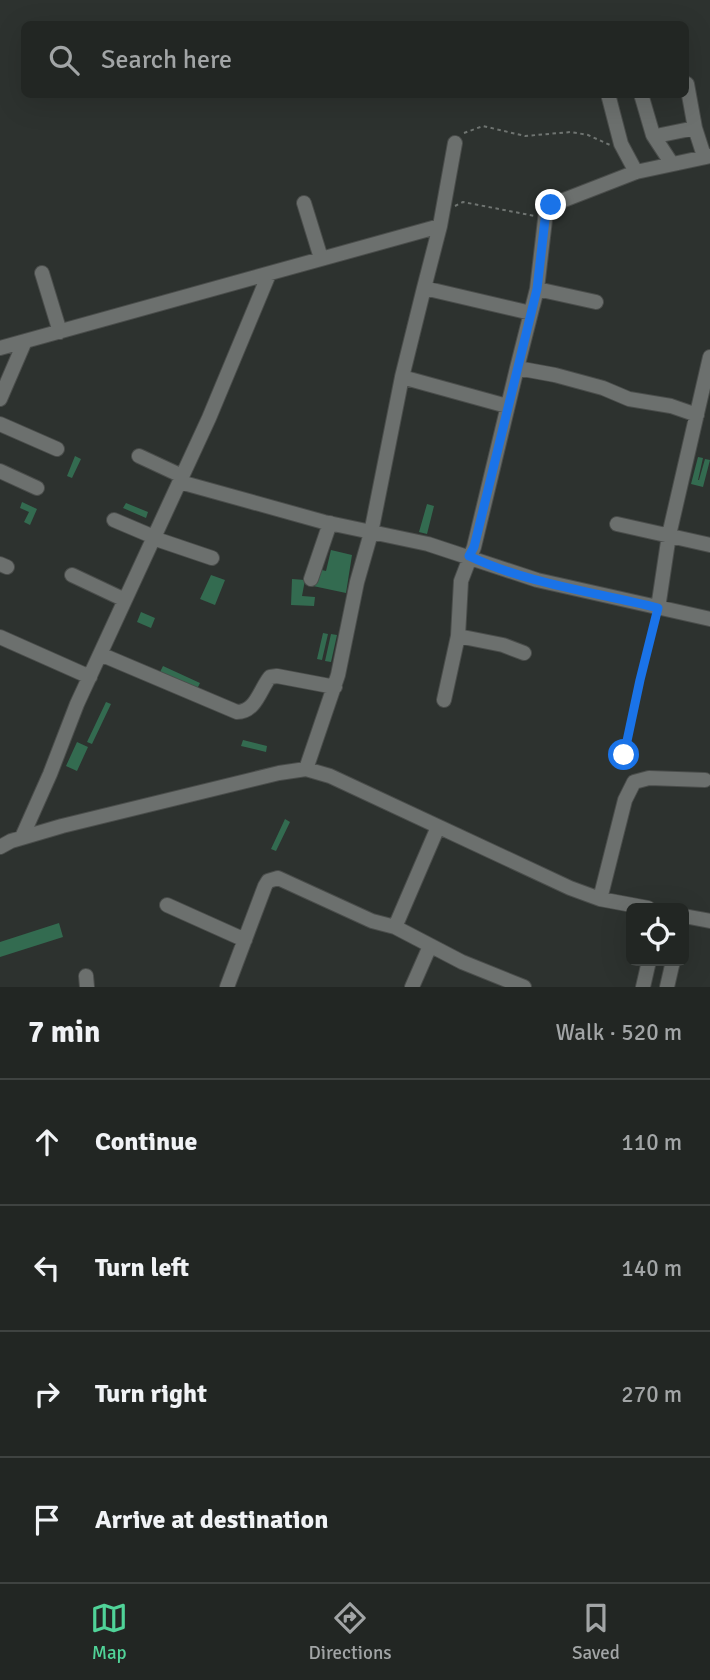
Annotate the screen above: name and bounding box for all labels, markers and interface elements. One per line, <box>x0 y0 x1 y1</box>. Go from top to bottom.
search box <box>21 21 689 98</box>
icon: search <box>45 41 83 79</box>
text: Search here <box>101 44 232 76</box>
route end <box>535 189 566 220</box>
route start <box>608 739 639 770</box>
map controls <box>626 903 689 966</box>
button: locate <box>626 903 689 966</box>
text: 7 min <box>28 1014 100 1051</box>
text: Walk · 520 m <box>556 1018 682 1047</box>
icon: ahead <box>28 1123 66 1161</box>
text: Continue <box>95 1126 197 1158</box>
text: 110 m <box>621 1128 682 1157</box>
icon: left <box>28 1249 66 1287</box>
text: Turn left <box>95 1252 189 1284</box>
text: 140 m <box>621 1254 682 1283</box>
icon: right <box>28 1375 66 1413</box>
text: Turn right <box>95 1378 207 1410</box>
text: 270 m <box>621 1380 682 1409</box>
icon: arrive <box>28 1501 66 1539</box>
text: Arrive at destination <box>95 1504 328 1536</box>
tab: Map <box>90 1599 128 1665</box>
tab: Directions <box>309 1599 392 1665</box>
tab: Saved <box>572 1599 620 1665</box>

